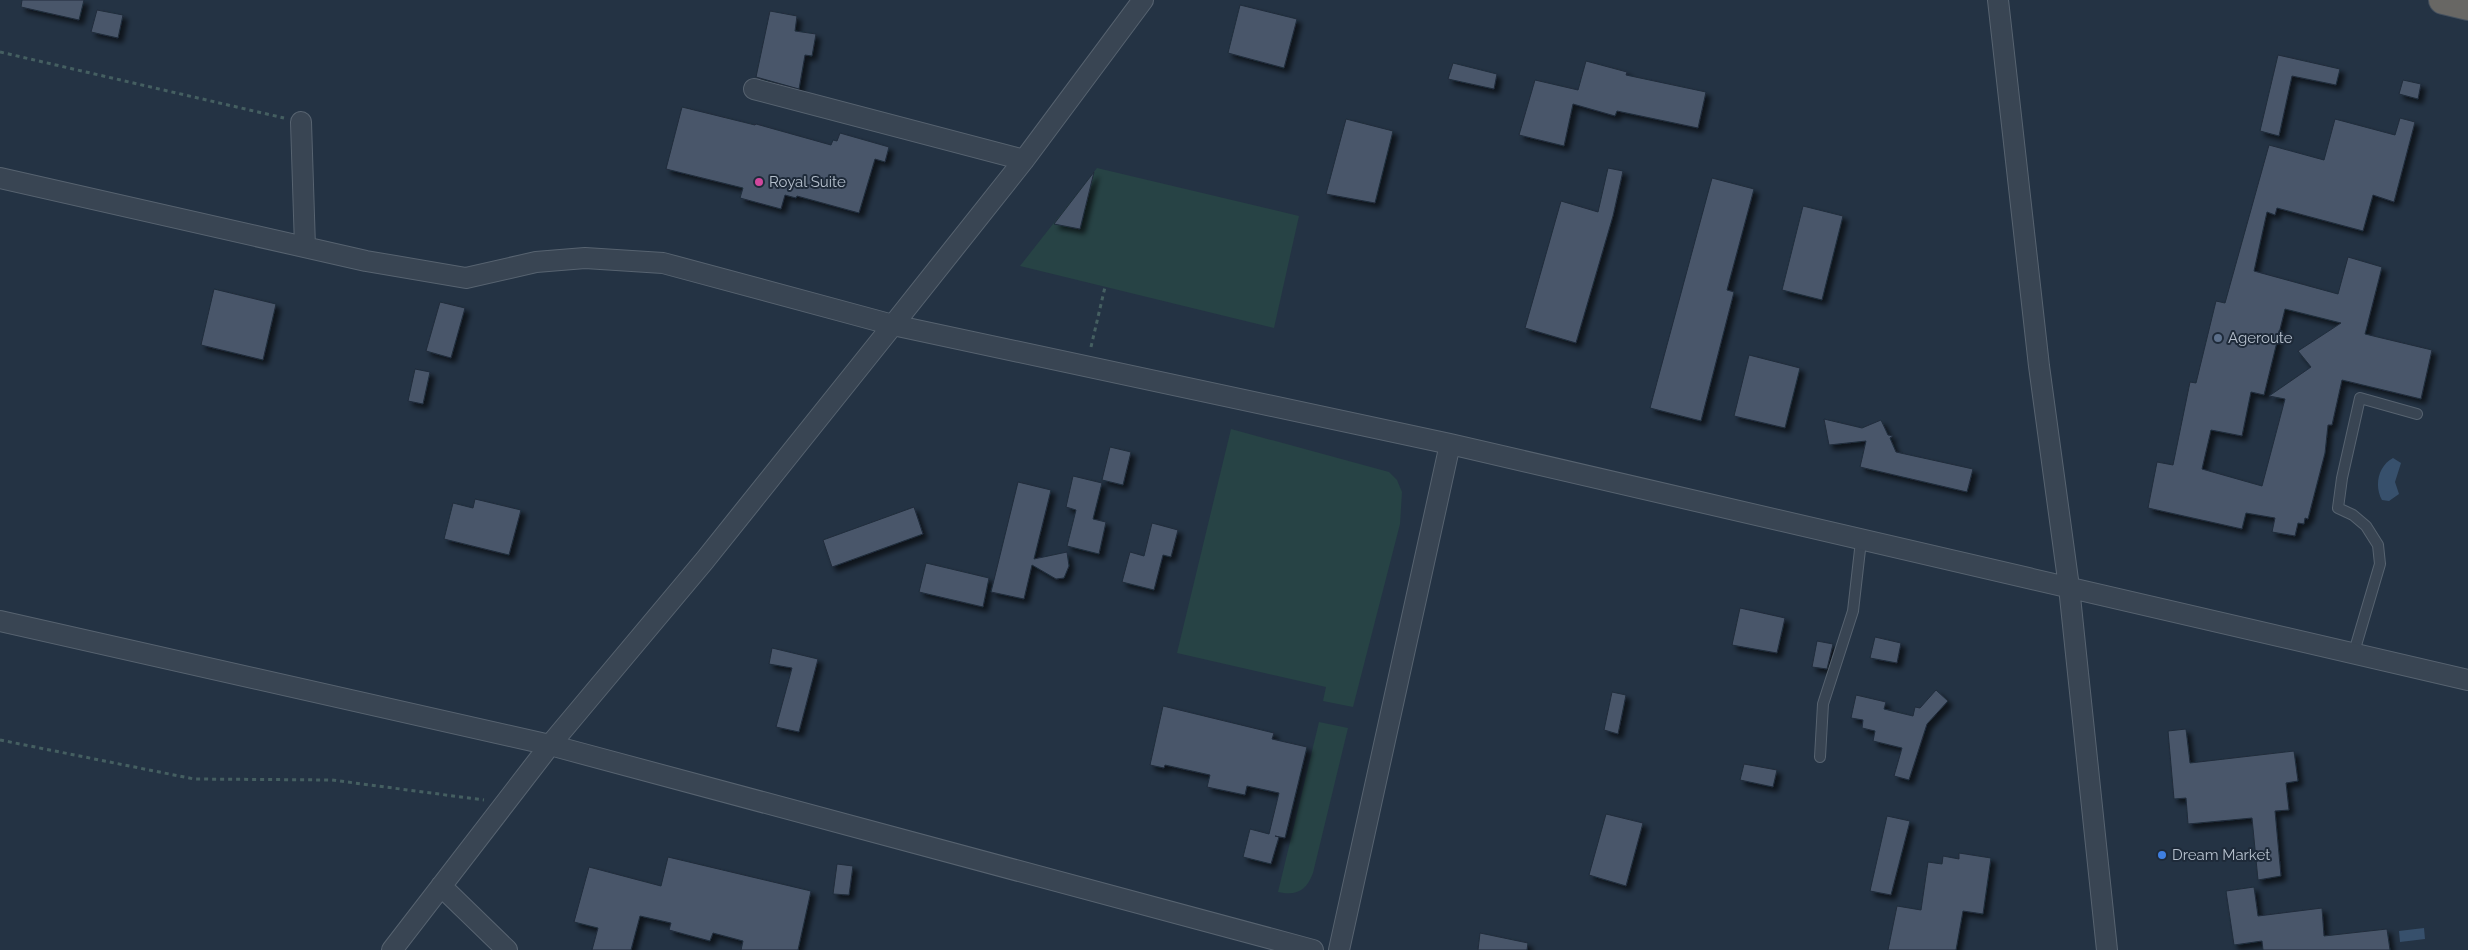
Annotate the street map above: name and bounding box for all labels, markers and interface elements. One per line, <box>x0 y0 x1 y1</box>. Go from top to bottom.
place label: Royal Suite <box>769 173 846 191</box>
marker: Royal Suite <box>753 176 765 188</box>
place label: Ageroute <box>2228 329 2293 347</box>
marker: Ageroute <box>2212 332 2224 344</box>
place label: Dream Market <box>2172 846 2270 864</box>
marker: Dream Market <box>2156 849 2168 861</box>

